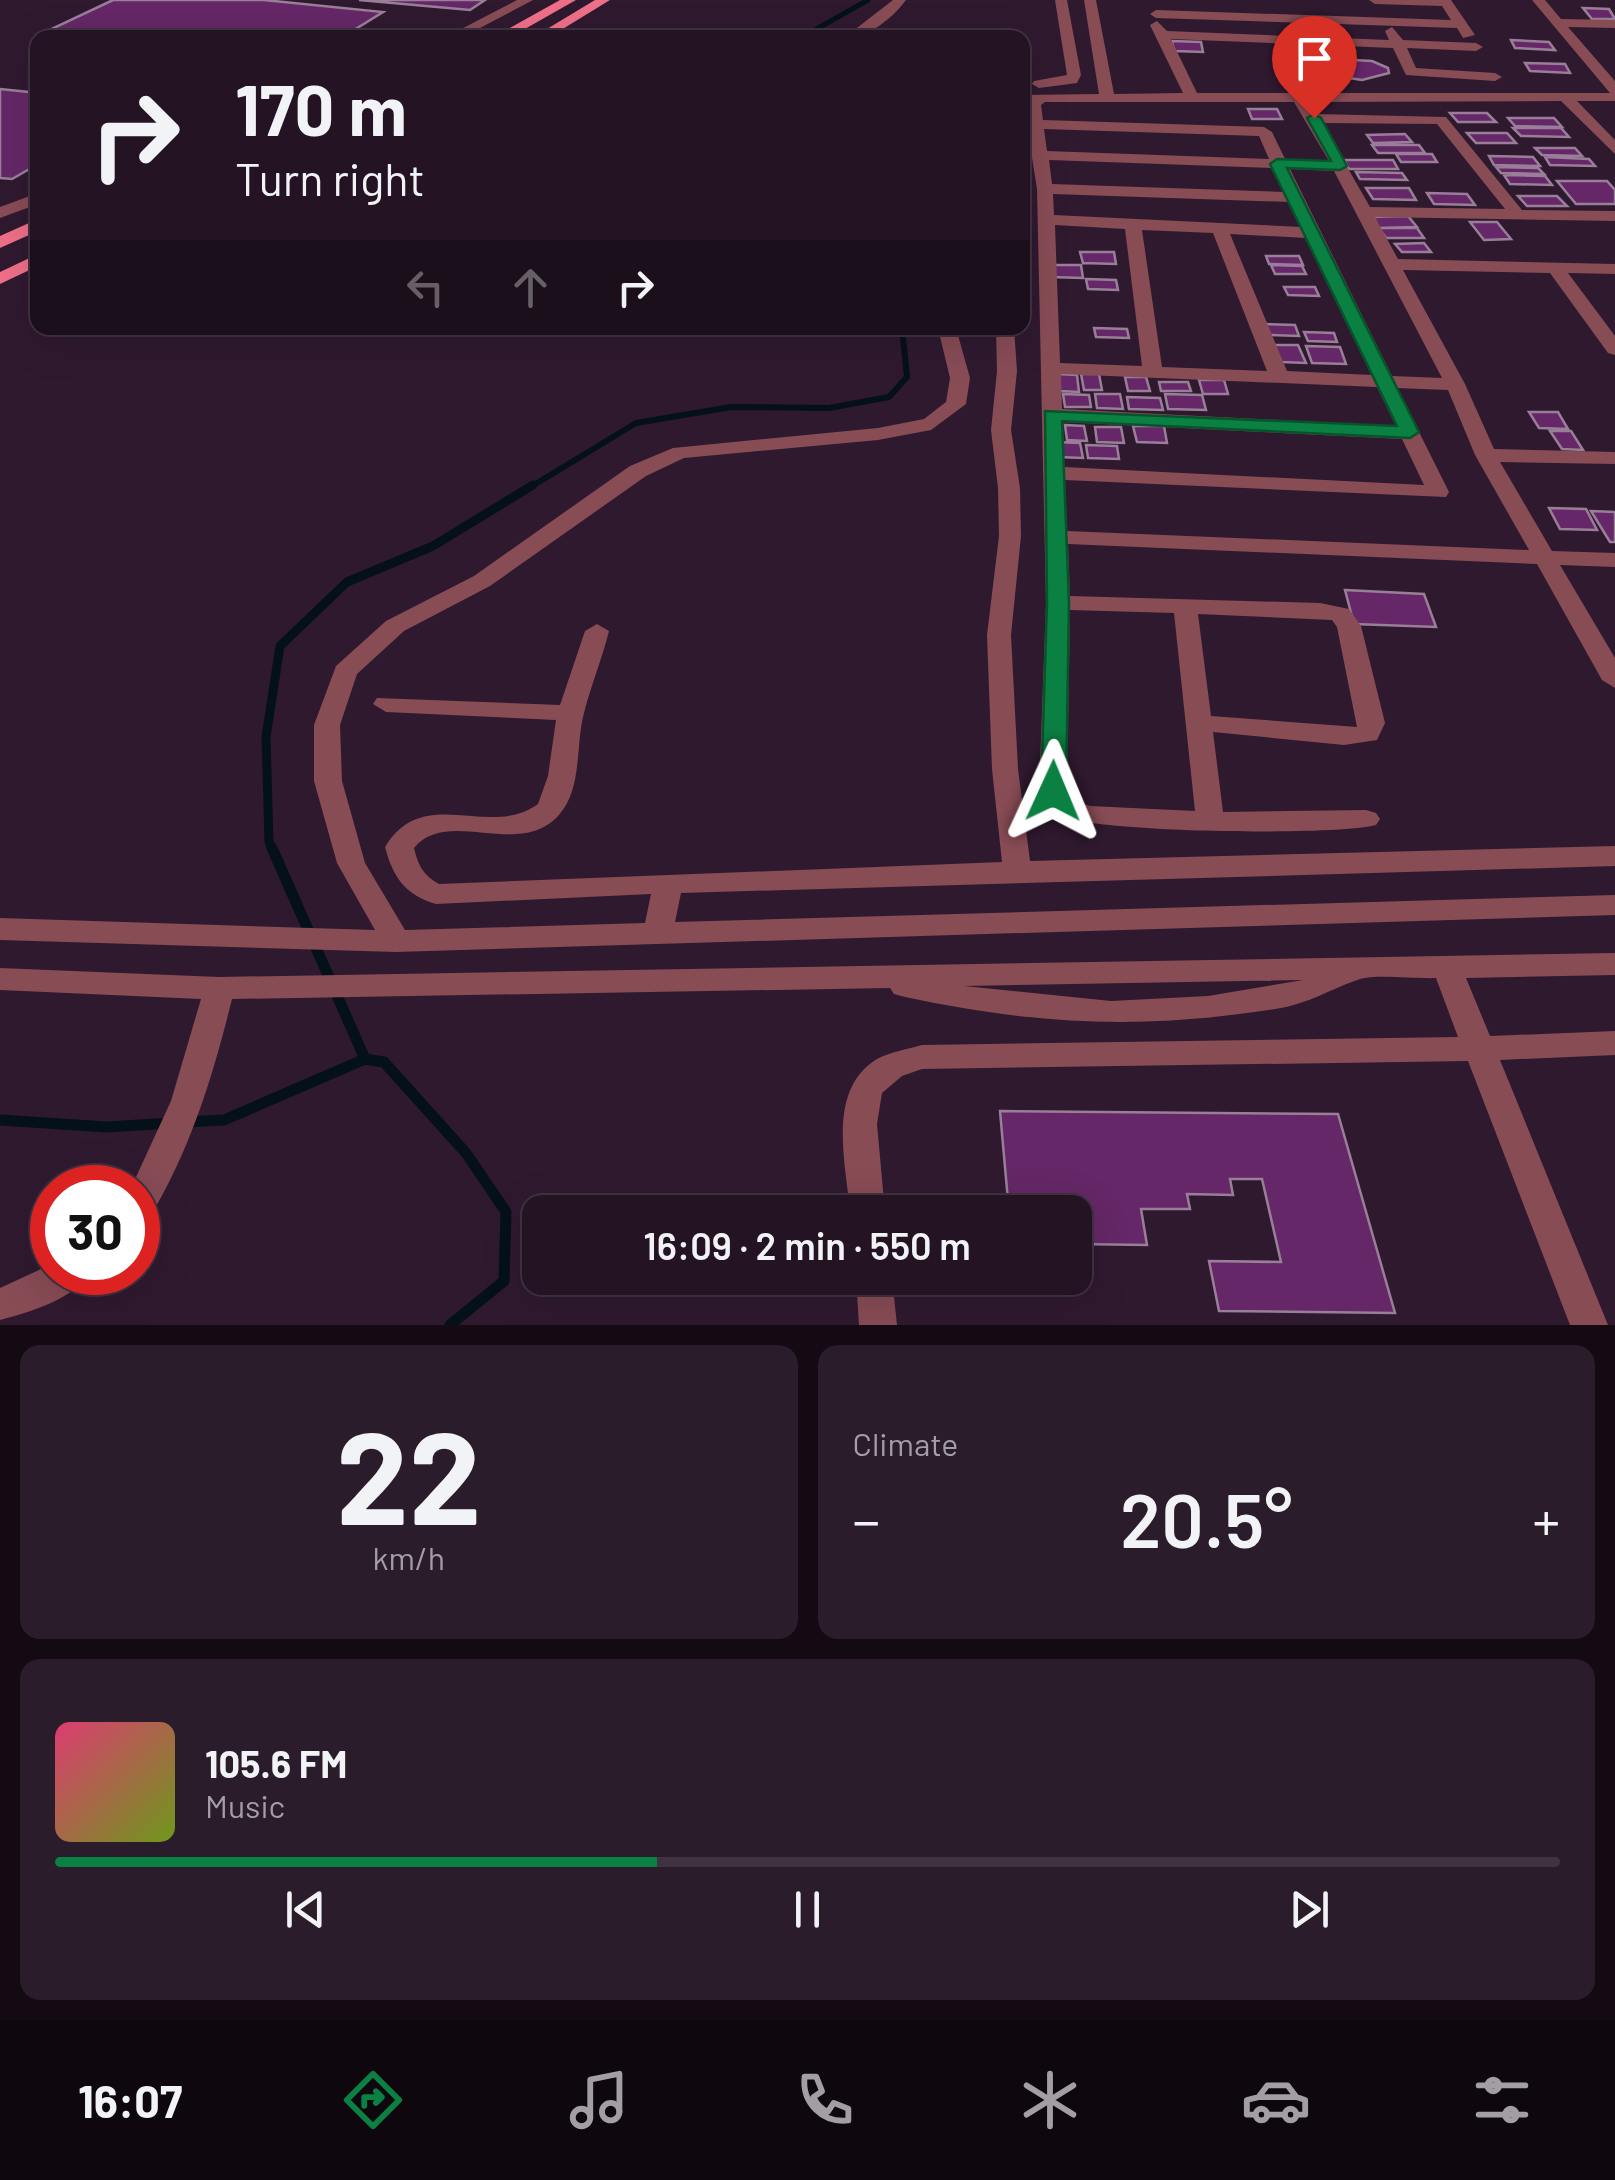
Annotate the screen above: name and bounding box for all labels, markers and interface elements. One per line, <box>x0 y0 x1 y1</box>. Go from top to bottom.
pin <box>1272 16 1357 119</box>
icon: arrive <box>1287 31 1342 86</box>
text: 170 m <box>235 66 407 150</box>
icon: right <box>70 70 200 200</box>
text: Turn right <box>235 151 425 205</box>
icon: left <box>398 260 453 315</box>
icon: ahead <box>503 260 558 315</box>
icon: right <box>608 260 663 315</box>
position arrow <box>1001 739 1105 843</box>
speed limit sign: 30 <box>30 1165 160 1295</box>
text: 16:09 · 2 min · 550 m <box>643 1222 971 1268</box>
text: 22 <box>336 1395 482 1551</box>
text: Climate <box>853 1424 958 1462</box>
text: 20.5° <box>1120 1473 1293 1563</box>
text: − <box>853 1486 880 1552</box>
text: + <box>1532 1486 1560 1552</box>
text: km/h <box>373 1538 445 1576</box>
text: 105.6 FM <box>205 1740 347 1786</box>
text: Music <box>205 1786 285 1824</box>
icon: previous <box>278 1882 333 1937</box>
icon: pause <box>780 1882 835 1937</box>
icon: next <box>1282 1882 1337 1937</box>
icon: directions <box>338 2065 408 2135</box>
icon: music <box>564 2065 634 2135</box>
icon: phone <box>790 2065 860 2135</box>
icon: climate <box>1015 2065 1085 2135</box>
icon: car <box>1241 2065 1311 2135</box>
icon: filters <box>1467 2065 1537 2135</box>
text: 16:07 <box>78 2073 182 2127</box>

